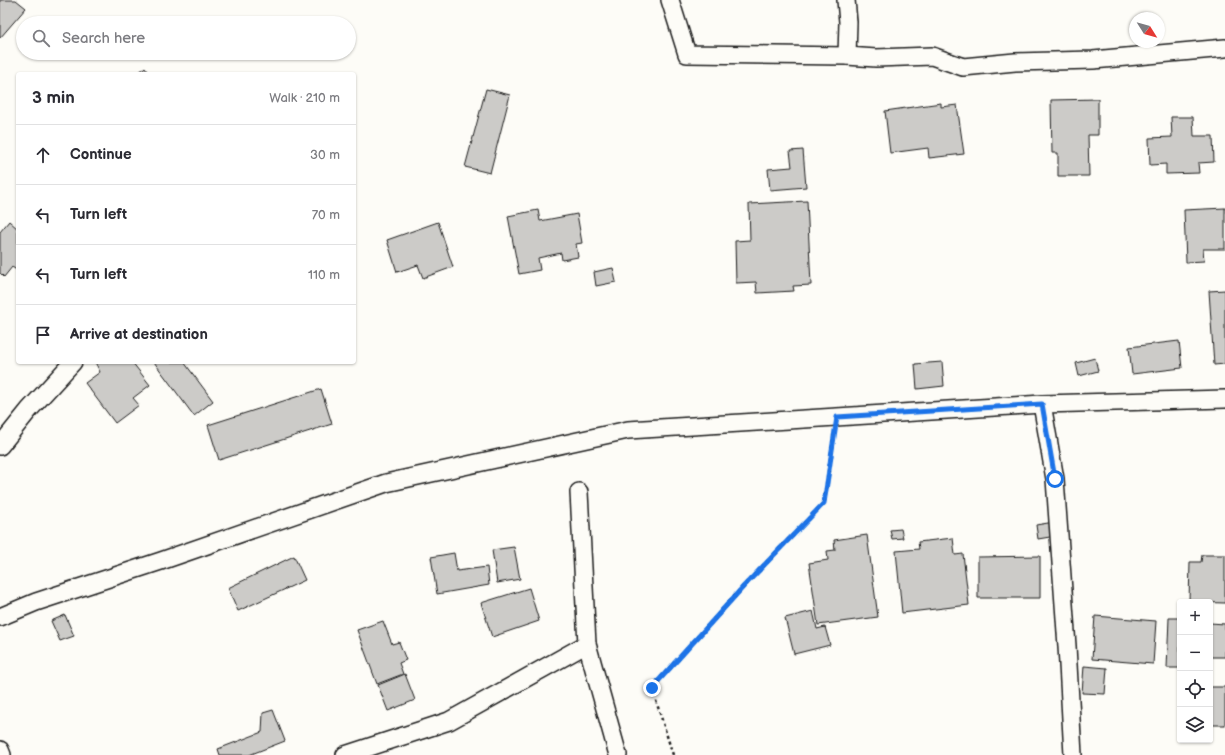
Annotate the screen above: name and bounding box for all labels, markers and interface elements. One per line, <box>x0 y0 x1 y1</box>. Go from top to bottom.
north arrow <box>1129 12 1165 48</box>
search box <box>16 16 356 60</box>
icon: search <box>30 27 52 49</box>
text: Search here <box>62 29 145 48</box>
text: 3 min <box>32 88 75 108</box>
text: Walk · 210 m <box>269 90 340 106</box>
icon: ahead <box>32 144 54 166</box>
text: Continue <box>70 145 132 164</box>
text: 30 m <box>310 147 340 163</box>
icon: left <box>32 204 54 226</box>
text: Turn left <box>70 205 127 224</box>
text: 70 m <box>312 207 340 223</box>
icon: left <box>32 264 54 286</box>
text: Turn left <box>70 265 127 284</box>
text: 110 m <box>308 267 340 283</box>
icon: arrive <box>32 324 54 346</box>
text: Arrive at destination <box>70 325 208 344</box>
route start <box>1046 470 1064 488</box>
map controls <box>1177 599 1213 743</box>
button: + <box>1177 599 1213 635</box>
button: − <box>1177 635 1213 671</box>
button: locate <box>1177 671 1213 707</box>
route end <box>643 679 661 697</box>
button: layers <box>1177 707 1213 743</box>

